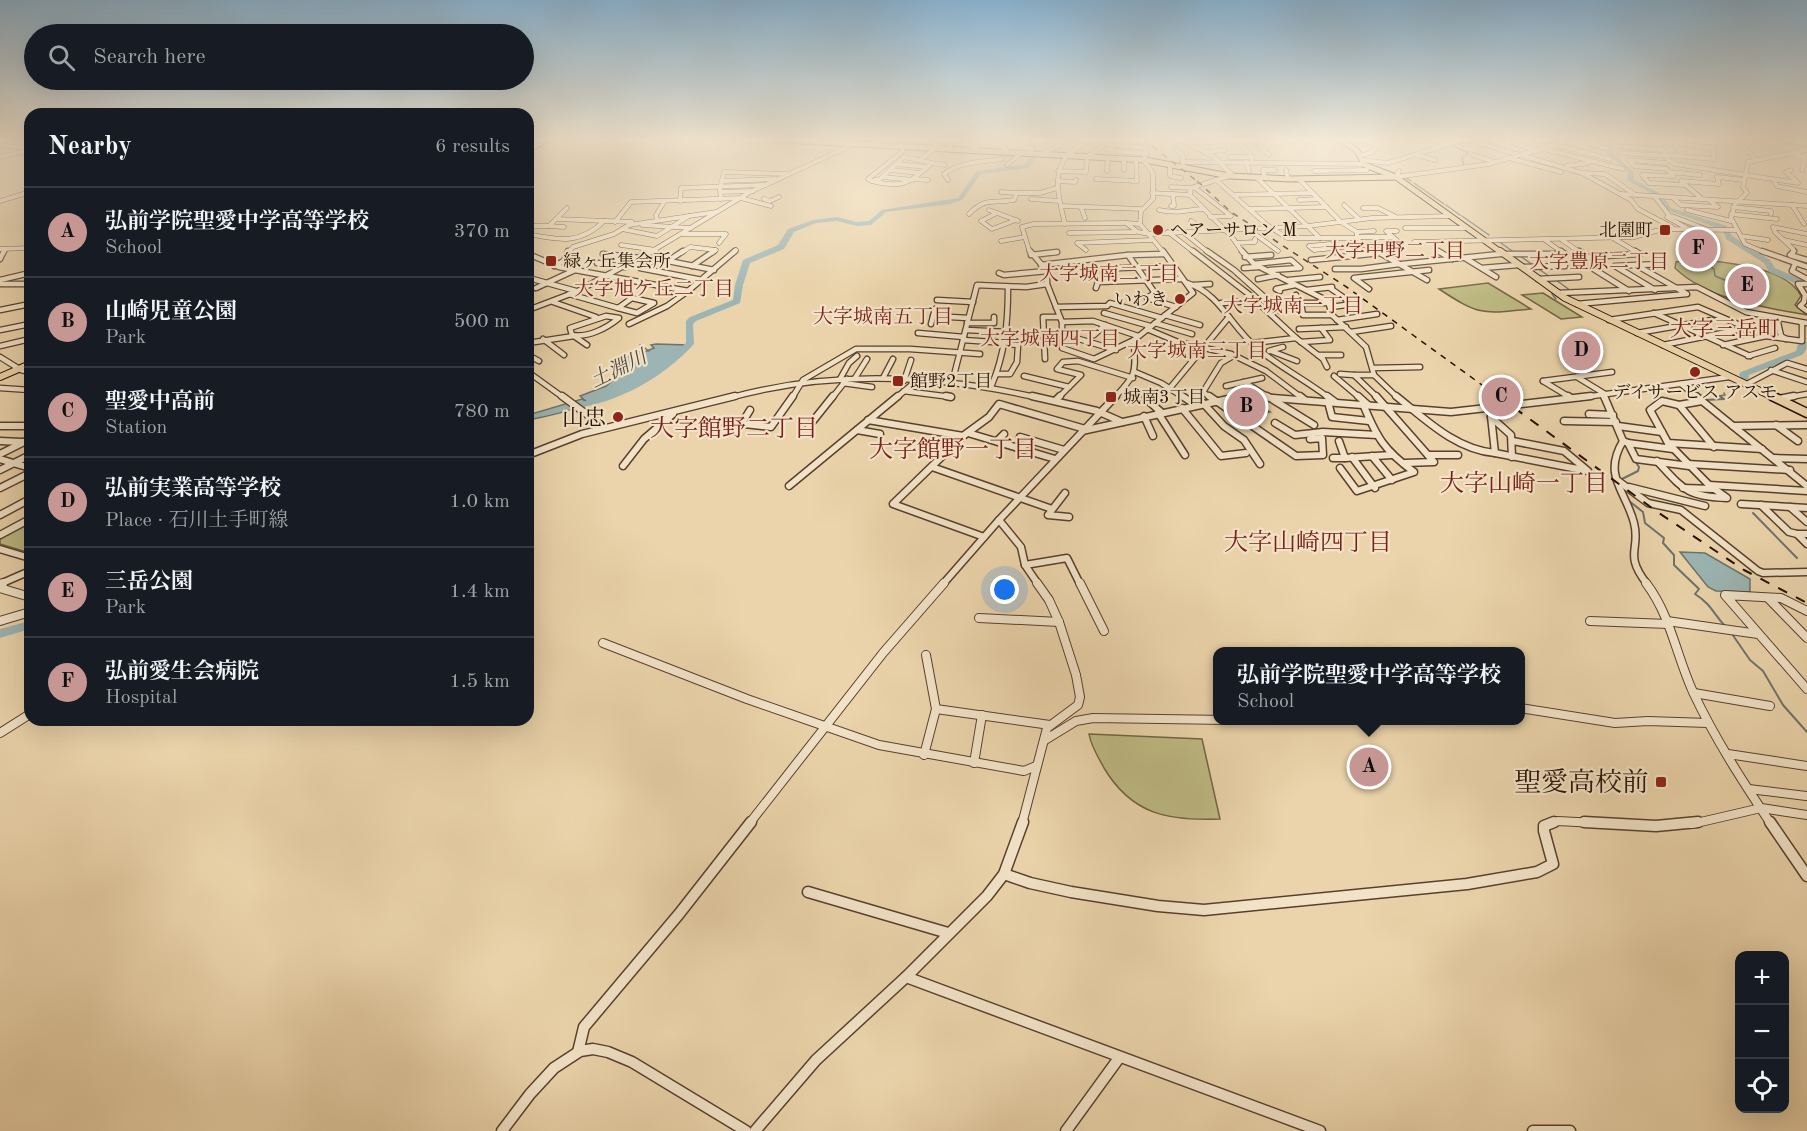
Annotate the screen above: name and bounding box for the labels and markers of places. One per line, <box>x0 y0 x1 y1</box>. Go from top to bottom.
place label: 北園町 <box>1599 221 1653 240</box>
place label: ヘアーサロン M <box>1170 222 1297 240</box>
marker: ヘアーサロン M <box>1151 223 1165 237</box>
marker: 北園町 <box>1658 223 1672 237</box>
pin: F <box>1678 226 1718 272</box>
place label: 緑ヶ丘集会所 <box>563 251 671 271</box>
marker: 緑ヶ丘集会所 <box>544 254 558 268</box>
pin: E <box>1728 264 1766 308</box>
place label: いわき <box>1114 290 1168 309</box>
marker: いわき <box>1173 292 1187 306</box>
pin: D <box>1562 328 1600 374</box>
marker: デイサービス アスモ <box>1688 365 1702 379</box>
place label: 館野2丁目 <box>910 371 992 391</box>
marker: 館野2丁目 <box>891 374 905 388</box>
pin: C <box>1482 374 1520 420</box>
place label: デイサービス アスモ <box>1612 383 1778 402</box>
pin: B <box>1226 384 1266 430</box>
place label: 城南3丁目 <box>1123 387 1205 407</box>
marker: 城南3丁目 <box>1104 390 1118 404</box>
place label: 山忠 <box>562 406 606 430</box>
marker: 山忠 <box>611 410 625 424</box>
pin: A <box>1350 744 1388 789</box>
place label: 聖愛高校前 <box>1514 768 1649 797</box>
marker: 聖愛高校前 <box>1654 775 1668 789</box>

